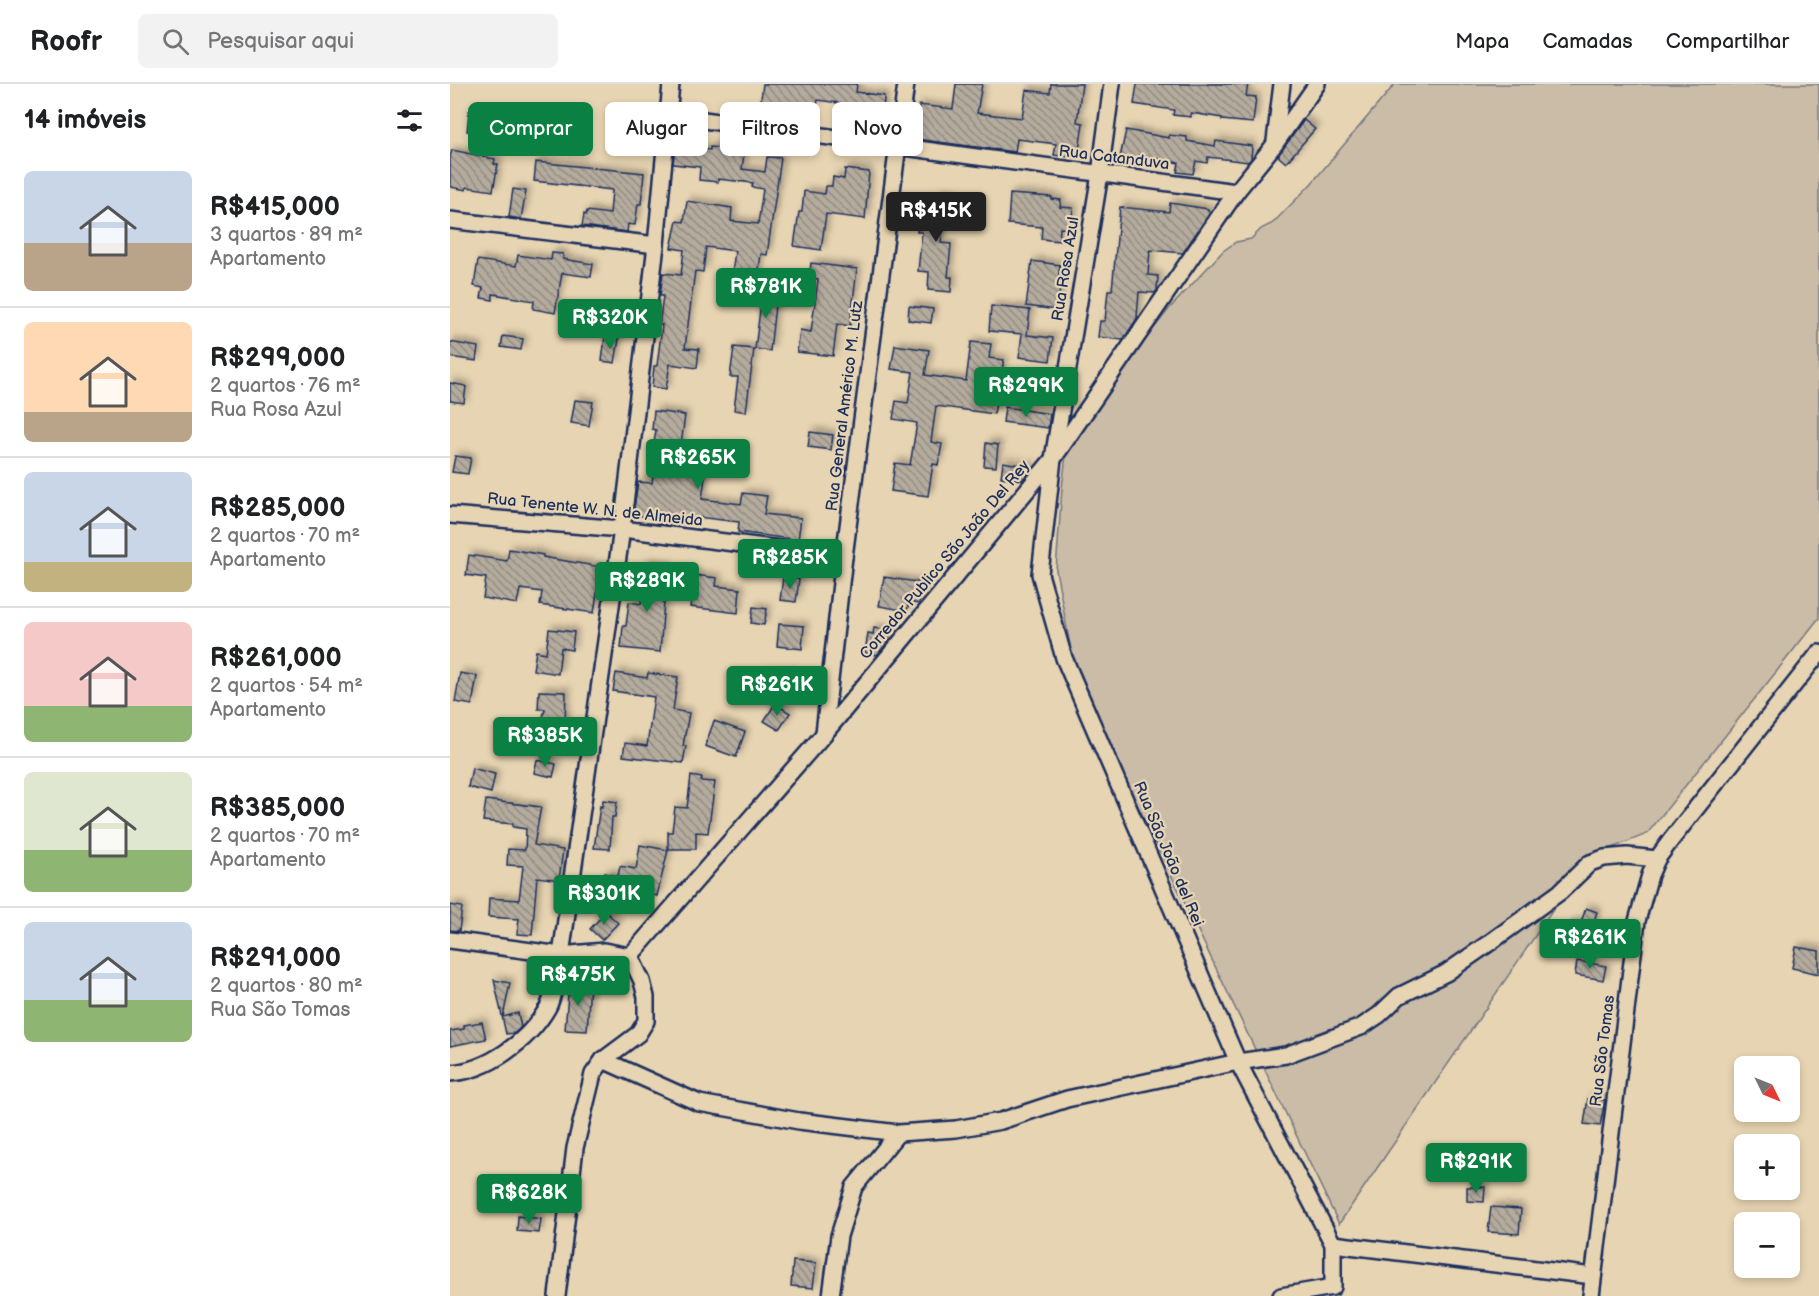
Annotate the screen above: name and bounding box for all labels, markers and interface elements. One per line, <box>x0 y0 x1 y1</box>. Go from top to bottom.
search box <box>138 14 558 68</box>
text: Roofr <box>30 25 102 58</box>
icon: search <box>159 25 192 58</box>
text: Pesquisar aqui <box>207 28 354 55</box>
text: Mapa <box>1455 29 1509 54</box>
text: Camadas <box>1542 29 1633 54</box>
text: Compartilhar <box>1666 29 1789 54</box>
chip: Comprar <box>468 102 593 156</box>
chip: Alugar <box>605 102 708 156</box>
chip: Filtros <box>720 102 820 156</box>
chip: Novo <box>832 102 923 156</box>
icon: filters <box>393 104 426 137</box>
text: 14 imóveis <box>24 105 146 136</box>
street label: Rua Catanduva <box>1058 142 1170 174</box>
text: R$415,000 <box>210 192 340 223</box>
pin: R$415K <box>887 192 985 243</box>
icon: home <box>72 195 144 267</box>
text: R$415K <box>900 199 972 223</box>
street label: Rua Rosa Azul <box>1048 215 1084 323</box>
text: 3 quartos · 89 m² <box>210 223 363 247</box>
text: Apartamento <box>210 247 326 271</box>
pin: R$781K <box>717 268 815 319</box>
text: R$781K <box>730 275 802 299</box>
pin: R$320K <box>561 299 659 350</box>
street label: Rua General Américo M. Lutz <box>823 299 867 512</box>
text: R$320K <box>572 306 648 330</box>
text: R$299,000 <box>210 343 345 374</box>
icon: home <box>72 346 144 418</box>
pin: R$299K <box>977 367 1075 418</box>
text: 2 quartos · 76 m² <box>210 374 361 398</box>
text: R$299K <box>988 374 1064 398</box>
text: Rua Rosa Azul <box>210 398 342 422</box>
pin: R$265K <box>649 439 747 490</box>
text: R$265K <box>660 446 736 470</box>
street label: Corredor Publico São João Del Rey <box>856 456 1034 663</box>
street label: Rua Tenente W. N. de Almeida <box>486 489 704 531</box>
text: R$285,000 <box>210 493 346 524</box>
icon: home <box>72 496 144 568</box>
text: 2 quartos · 70 m² <box>210 524 360 548</box>
pin: R$285K <box>741 539 839 590</box>
text: R$285K <box>752 546 828 570</box>
text: Apartamento <box>210 548 326 572</box>
pin: R$289K <box>598 562 696 613</box>
text: R$289K <box>609 569 685 593</box>
text: R$261,000 <box>210 643 342 674</box>
icon: home <box>72 646 144 718</box>
pin: R$261K <box>728 666 826 717</box>
text: R$261K <box>741 673 814 697</box>
text: 2 quartos · 54 m² <box>210 674 363 698</box>
text: Apartamento <box>210 698 326 722</box>
pin: R$385K <box>496 717 594 768</box>
text: R$385K <box>507 724 583 748</box>
street label: Rua São João del Rei <box>1129 779 1207 929</box>
text: R$385,000 <box>210 793 345 824</box>
icon: home <box>72 796 144 868</box>
text: 2 quartos · 70 m² <box>210 824 360 848</box>
text: Apartamento <box>210 848 326 872</box>
pin: R$301K <box>555 875 653 926</box>
text: R$301K <box>567 882 641 906</box>
pin: R$261K <box>1541 919 1639 970</box>
text: R$261K <box>1554 926 1627 950</box>
text: R$291,000 <box>210 943 341 974</box>
icon: home <box>72 946 144 1018</box>
pin: R$475K <box>529 956 627 1007</box>
text: R$475K <box>541 963 615 987</box>
text: 2 quartos · 80 m² <box>210 974 363 998</box>
street label: Rua São Tomas <box>1587 994 1619 1108</box>
text: Rua São Tomas <box>210 998 350 1022</box>
north arrow <box>1734 1056 1800 1122</box>
map controls <box>1734 1056 1800 1278</box>
button: + <box>1734 1134 1800 1200</box>
pin: R$291K <box>1427 1143 1525 1194</box>
text: R$291K <box>1440 1150 1512 1174</box>
pin: R$628K <box>480 1174 578 1225</box>
text: R$628K <box>491 1181 567 1205</box>
button: − <box>1734 1212 1800 1278</box>

